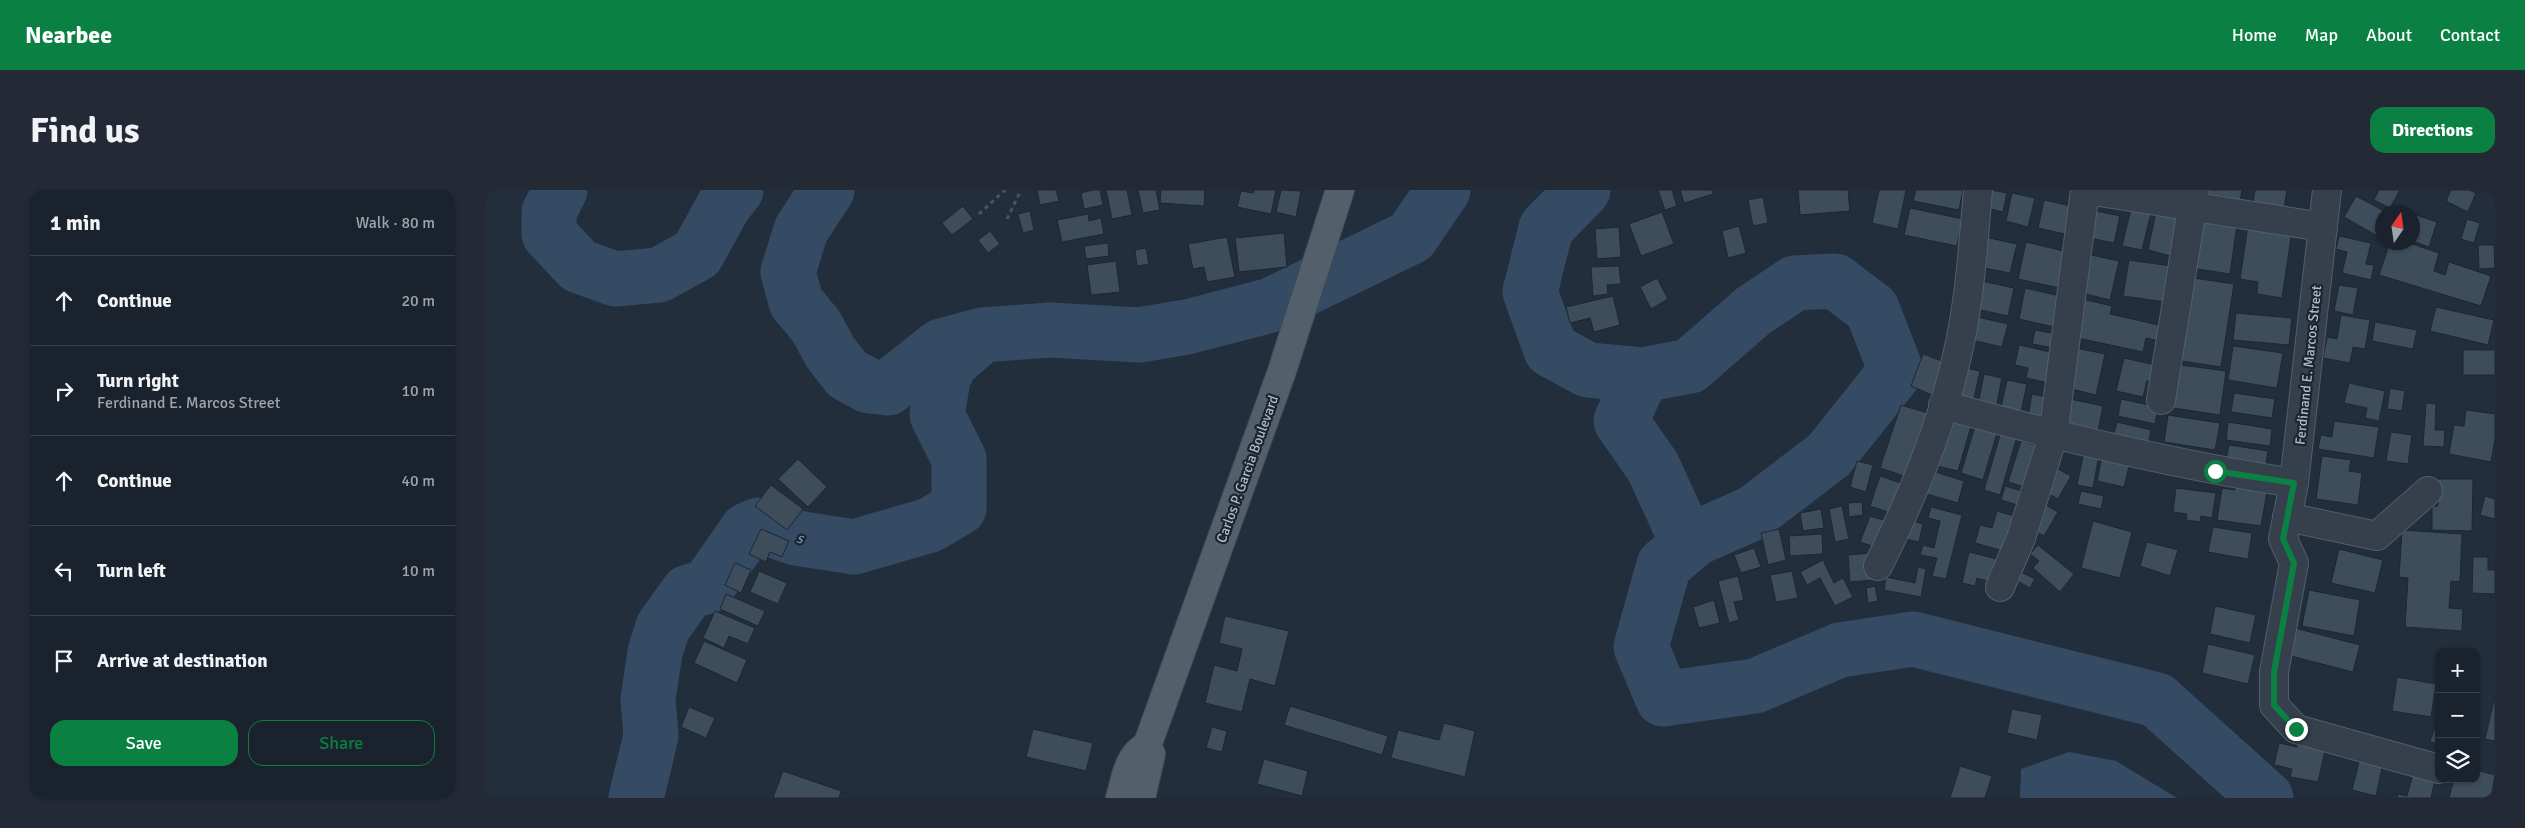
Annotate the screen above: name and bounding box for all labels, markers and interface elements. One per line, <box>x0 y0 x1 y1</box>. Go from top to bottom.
text: Nearbee <box>25 20 112 50</box>
text: Home <box>2232 24 2277 46</box>
text: Map <box>2305 24 2338 46</box>
text: About <box>2366 24 2412 46</box>
text: Contact <box>2440 24 2500 46</box>
button: Directions <box>2370 107 2495 153</box>
text: Find us <box>30 109 140 152</box>
north arrow <box>2375 205 2420 250</box>
text: 1 min <box>50 210 101 236</box>
text: Walk · 80 m <box>356 213 435 233</box>
street label: Ferdinand E. Marcos Street <box>2292 284 2325 446</box>
icon: ahead <box>50 287 78 315</box>
text: Continue <box>97 289 172 313</box>
text: 20 m <box>401 291 435 311</box>
text: Turn right <box>97 369 179 393</box>
icon: right <box>50 377 78 405</box>
text: 10 m <box>401 381 435 401</box>
text: Ferdinand E. Marcos Street <box>97 393 280 413</box>
street label: Carlos P. Garcia Boulevard <box>1213 393 1282 545</box>
route start <box>2204 460 2227 483</box>
icon: ahead <box>50 467 78 495</box>
text: Continue <box>97 469 172 493</box>
text: 40 m <box>401 471 435 491</box>
water label: s <box>795 529 806 548</box>
icon: left <box>50 557 78 585</box>
text: Turn left <box>97 559 166 583</box>
text: 10 m <box>401 561 435 581</box>
icon: arrive <box>50 647 78 675</box>
map controls <box>2435 648 2480 783</box>
button: + <box>2435 648 2480 693</box>
text: Arrive at destination <box>97 649 268 673</box>
button: − <box>2435 693 2480 738</box>
route end <box>2285 718 2308 741</box>
button: Save <box>50 720 238 766</box>
button: Share <box>248 720 435 766</box>
button: layers <box>2435 738 2480 783</box>

